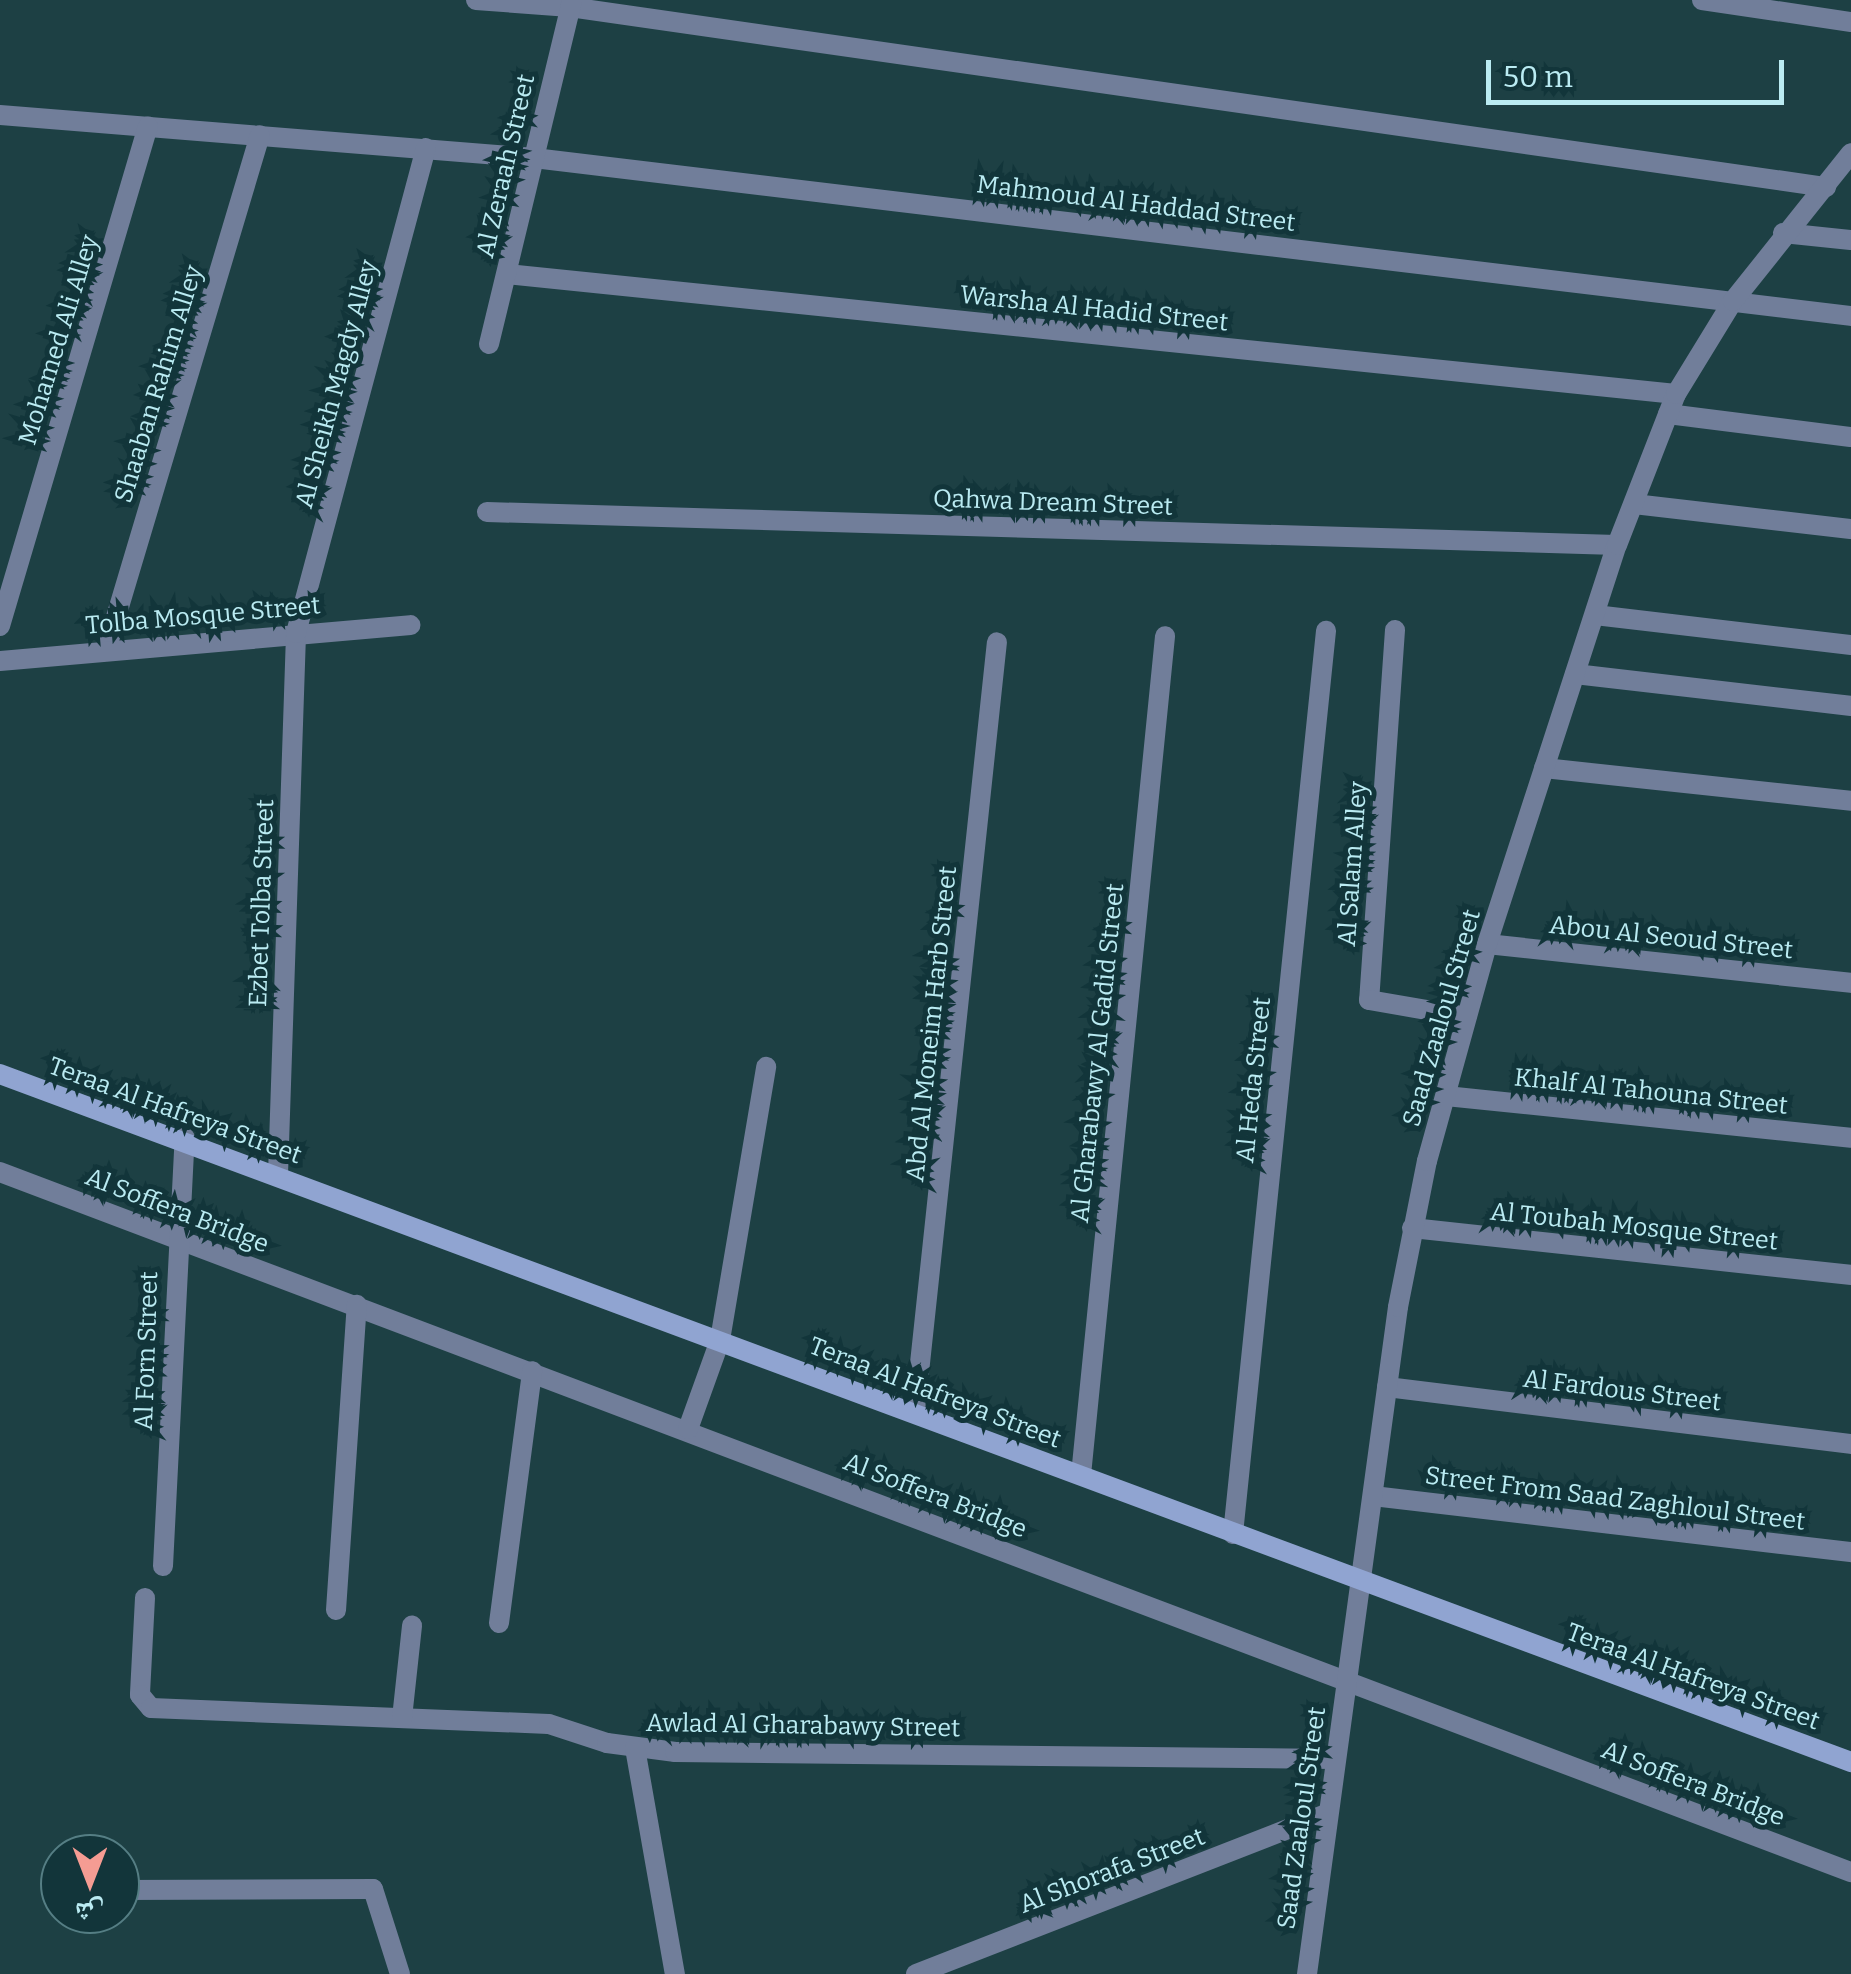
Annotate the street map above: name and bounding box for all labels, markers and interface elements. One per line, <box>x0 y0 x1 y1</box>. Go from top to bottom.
scale bar <box>1491 40 1788 102</box>
text: 50 m <box>1503 59 1573 95</box>
street label: Al Zeraah Street <box>470 71 542 261</box>
street label: Mahmoud Al Haddad Street <box>975 170 1297 238</box>
street label: Mohamed Ali Alley <box>13 231 105 449</box>
street label: Al Sheikh Magdy Alley <box>289 257 385 511</box>
street label: Shaaban Rahim Alley <box>109 262 209 506</box>
street label: Warsha Al Hadid Street <box>958 280 1230 338</box>
street label: Qahwa Dream Street <box>933 484 1173 522</box>
street label: Tolba Mosque Street <box>84 591 322 641</box>
street label: Al Salam Alley <box>1332 781 1374 947</box>
street label: Ezbet Tolba Street <box>243 799 281 1007</box>
street label: Abd Al Moneim Harb Street <box>901 865 963 1183</box>
street label: Al Gharabawy Al Gadid Street <box>1065 882 1131 1224</box>
street label: Saad Zaaloul Street <box>1397 906 1487 1130</box>
street label: Abou Al Seoud Street <box>1548 910 1794 966</box>
street label: Al Heda Street <box>1230 996 1278 1164</box>
street label: Teraa Al Hafreya Street <box>44 1051 306 1171</box>
street label: Khalf Al Tahouna Street <box>1513 1063 1789 1121</box>
street label: Al Soffera Bridge <box>81 1162 273 1260</box>
street label: Al Toubah Mosque Street <box>1489 1197 1779 1257</box>
street label: Al Forn Street <box>129 1271 165 1431</box>
street label: Teraa Al Hafreya Street <box>805 1331 1065 1455</box>
street label: Al Fardous Street <box>1521 1364 1723 1418</box>
street label: Al Soffera Bridge <box>839 1447 1031 1545</box>
street label: Street From Saad Zaghloul Street <box>1423 1461 1807 1537</box>
street label: Teraa Al Hafreya Street <box>1562 1617 1824 1737</box>
street label: Saad Zaaloul Street <box>1272 1705 1332 1931</box>
street label: Awlad Al Gharabawy Street <box>646 1708 960 1744</box>
street label: Al Soffera Bridge <box>1597 1735 1789 1833</box>
street label: Al Shorafa Street <box>1015 1822 1209 1920</box>
north arrow <box>40 1834 140 1934</box>
text: ش <box>75 1896 105 1929</box>

